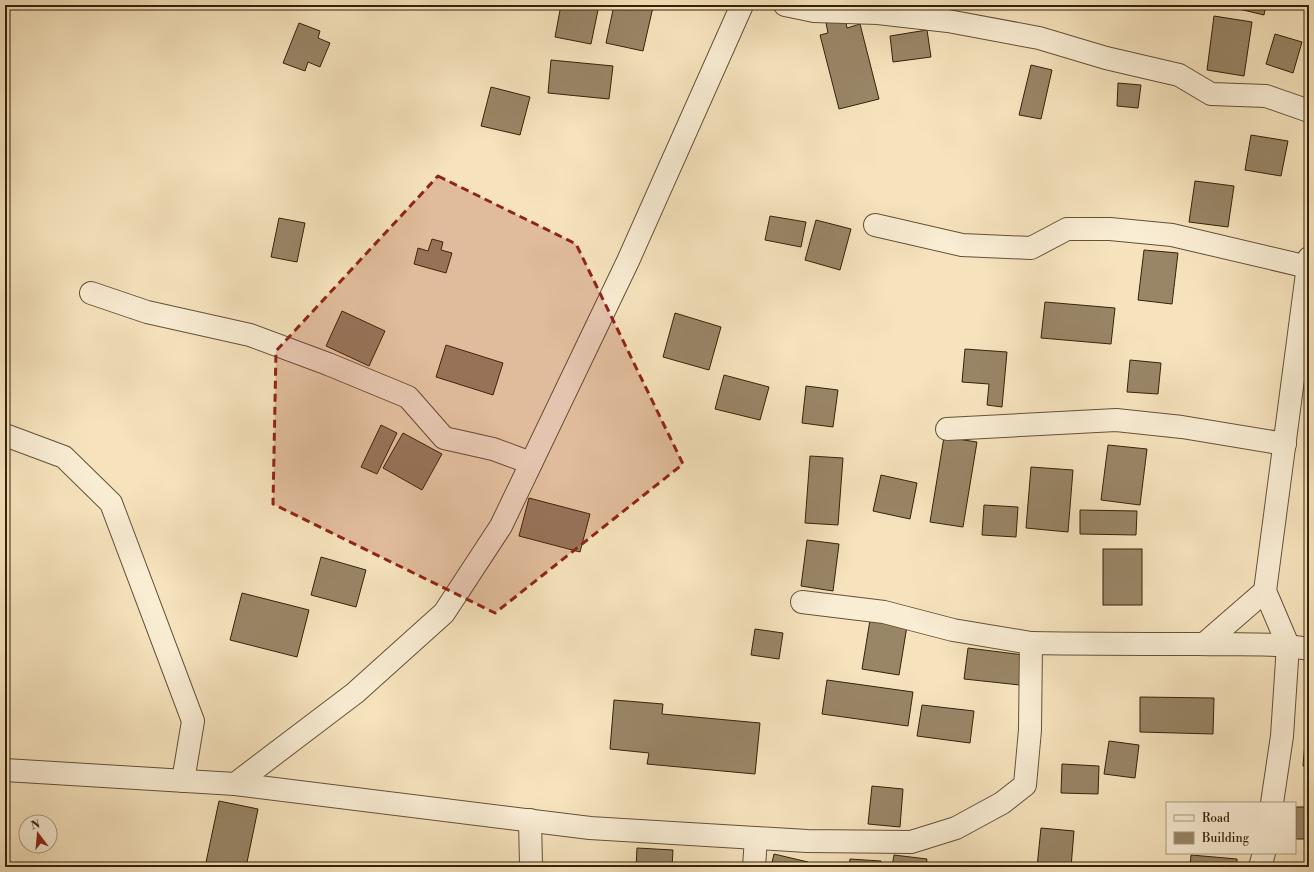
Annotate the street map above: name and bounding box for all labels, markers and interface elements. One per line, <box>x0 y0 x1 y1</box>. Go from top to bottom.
legend <box>1166 802 1296 854</box>
text: Road <box>1202 811 1230 826</box>
north arrow <box>18 814 58 854</box>
text: N <box>29 817 42 833</box>
text: Building <box>1201 831 1250 846</box>

